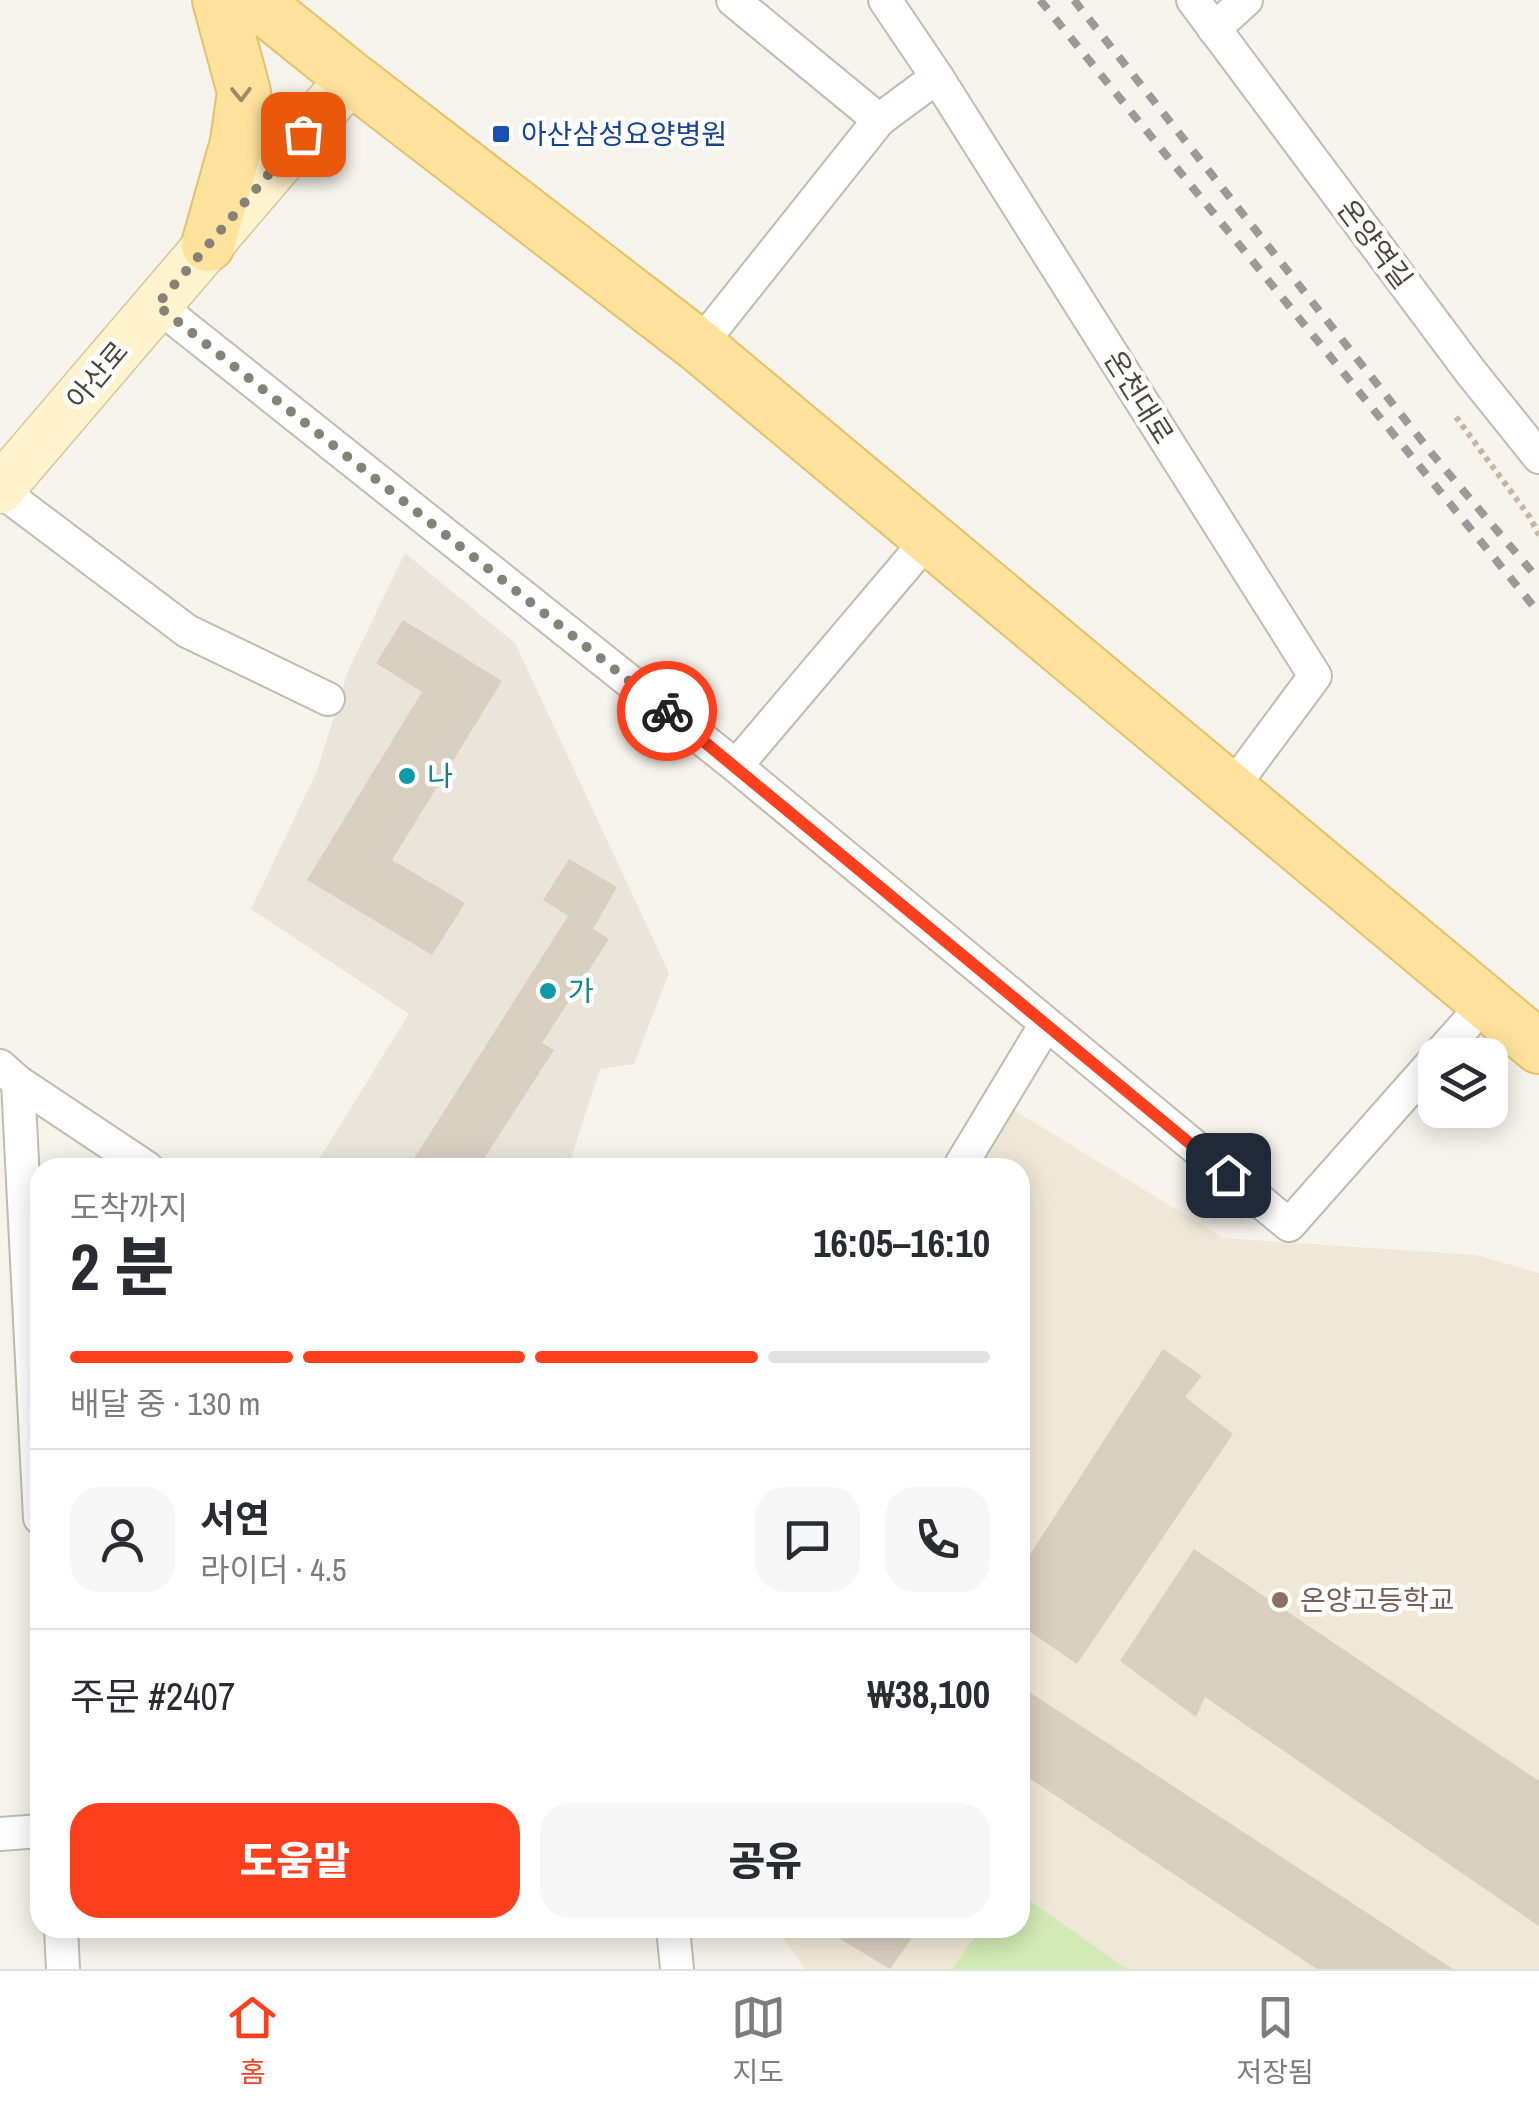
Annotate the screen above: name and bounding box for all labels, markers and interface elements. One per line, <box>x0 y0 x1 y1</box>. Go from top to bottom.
one-way arrow <box>230 88 252 103</box>
pin <box>261 92 346 177</box>
icon: bag <box>276 107 331 162</box>
place label: 아산삼성요양병원 <box>521 115 727 153</box>
marker: 아산삼성요양병원 <box>490 123 512 145</box>
street label: 온양역길 <box>1329 191 1421 297</box>
street label: 아산로 <box>58 333 136 417</box>
street label: 온천대로 <box>1096 343 1182 451</box>
courier <box>617 661 717 761</box>
icon: bike <box>640 684 695 739</box>
place label: 나 <box>427 757 453 795</box>
marker: 나 <box>396 765 418 787</box>
place label: 가 <box>568 972 594 1010</box>
marker: 가 <box>537 980 559 1002</box>
map controls <box>1418 1038 1508 1128</box>
button: layers <box>1418 1038 1508 1128</box>
pin <box>1186 1133 1271 1218</box>
icon: home <box>1201 1148 1256 1203</box>
text: 도착까지 <box>70 1186 188 1229</box>
text: 16:05–16:10 <box>813 1218 990 1269</box>
text: 2 분 <box>70 1223 174 1310</box>
text: 배달 중 · 130 m <box>70 1382 260 1425</box>
button: person <box>70 1487 175 1592</box>
button: chat <box>755 1487 860 1592</box>
button: phone <box>885 1487 990 1592</box>
text: 서연 <box>200 1493 270 1544</box>
text: 라이더 · 4.5 <box>200 1548 347 1591</box>
place label: 온양고등학교 <box>1300 1581 1455 1619</box>
marker: 온양고등학교 <box>1269 1589 1291 1611</box>
text: ₩38,100 <box>868 1669 990 1720</box>
text: 주문 #2407 <box>70 1671 235 1722</box>
button: 도움말 <box>70 1803 520 1918</box>
button: 공유 <box>540 1803 990 1918</box>
tab: 홈 <box>225 1990 280 2091</box>
tab: 지도 <box>731 1990 786 2091</box>
tab: 저장됨 <box>1236 1990 1314 2091</box>

